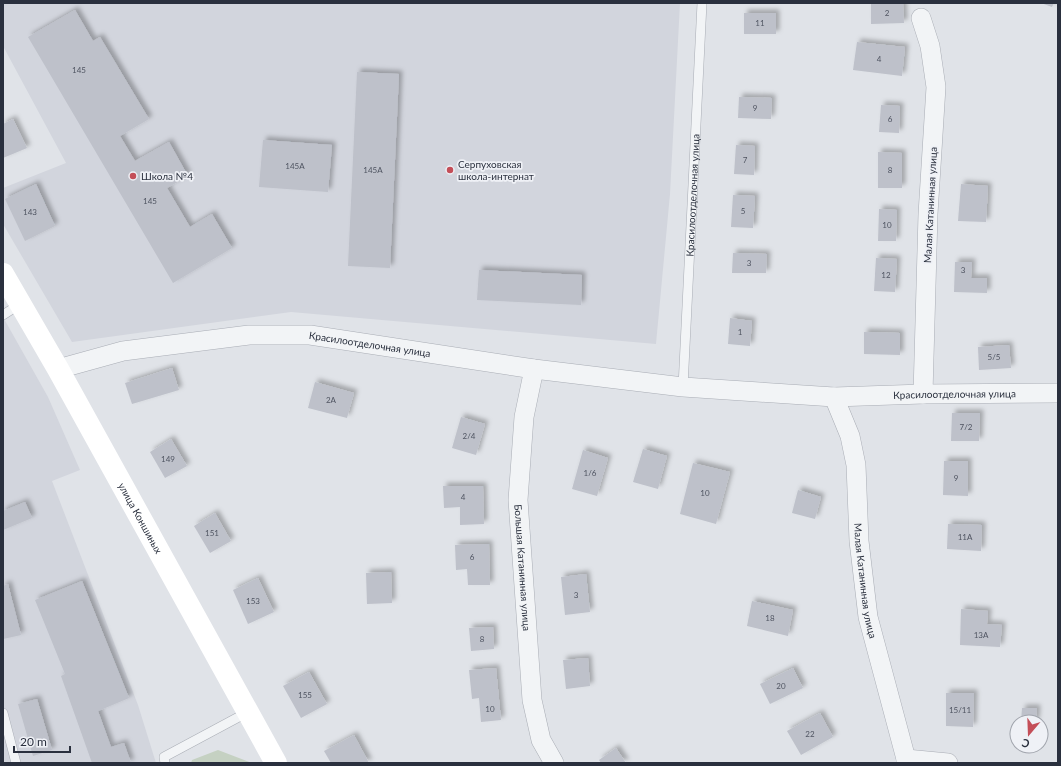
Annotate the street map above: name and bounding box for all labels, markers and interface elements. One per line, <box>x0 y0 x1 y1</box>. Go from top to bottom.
house number: 2 <box>885 8 890 18</box>
house number: 11 <box>755 18 765 28</box>
house number: 4 <box>877 54 882 64</box>
house number: 145 <box>72 65 86 75</box>
house number: 9 <box>753 103 758 113</box>
house number: 6 <box>888 114 893 124</box>
street label: Красилоотделочная улица <box>683 134 702 257</box>
street label: Малая Катанинная улица <box>921 147 939 263</box>
house number: 7 <box>743 155 748 165</box>
place label: Серпуховская школа-интернат <box>458 158 534 182</box>
house number: 145А <box>285 161 305 171</box>
house number: 145А <box>363 165 383 175</box>
marker: Серпуховская школа-интернат <box>445 165 455 175</box>
house number: 8 <box>888 165 893 175</box>
place label: Школа №4 <box>141 170 193 182</box>
marker: Школа №4 <box>128 171 138 181</box>
house number: 145 <box>143 196 157 206</box>
house number: 5 <box>741 206 746 216</box>
house number: 143 <box>23 207 37 217</box>
house number: 10 <box>882 220 892 230</box>
house number: 3 <box>747 258 752 268</box>
house number: 3 <box>961 265 966 275</box>
house number: 12 <box>881 270 891 280</box>
house number: 1 <box>738 327 743 337</box>
street label: Красилоотделочная улица <box>308 329 432 359</box>
house number: 5/5 <box>988 352 1001 362</box>
street label: Красилоотделочная улица <box>893 387 1016 401</box>
house number: 2А <box>326 395 337 405</box>
house number: 7/2 <box>960 422 973 432</box>
house number: 2/4 <box>463 431 476 441</box>
house number: 149 <box>161 454 175 464</box>
house number: 1/6 <box>584 468 597 478</box>
house number: 9 <box>954 473 959 483</box>
street label: улица Коншиных <box>116 480 165 556</box>
house number: 10 <box>700 488 710 498</box>
house number: 4 <box>461 492 466 502</box>
street label: Большая Катанинная улица <box>512 504 533 631</box>
street label: Малая Катанинная улица <box>852 523 879 640</box>
house number: 151 <box>205 528 219 538</box>
house number: 11А <box>958 532 973 542</box>
house number: 6 <box>470 552 475 562</box>
house number: 3 <box>574 590 579 600</box>
house number: 153 <box>246 596 260 606</box>
house number: 18 <box>765 613 775 623</box>
house number: 13А <box>974 630 989 640</box>
house number: 8 <box>480 634 485 644</box>
house number: 20 <box>776 681 786 691</box>
house number: 155 <box>298 690 312 700</box>
house number: 10 <box>485 704 495 714</box>
house number: 15/11 <box>949 705 971 715</box>
north arrow <box>1009 714 1049 754</box>
scale bar <box>14 728 70 754</box>
house number: 22 <box>805 729 815 739</box>
text: 20 m <box>20 734 47 749</box>
text: С <box>1019 736 1031 751</box>

